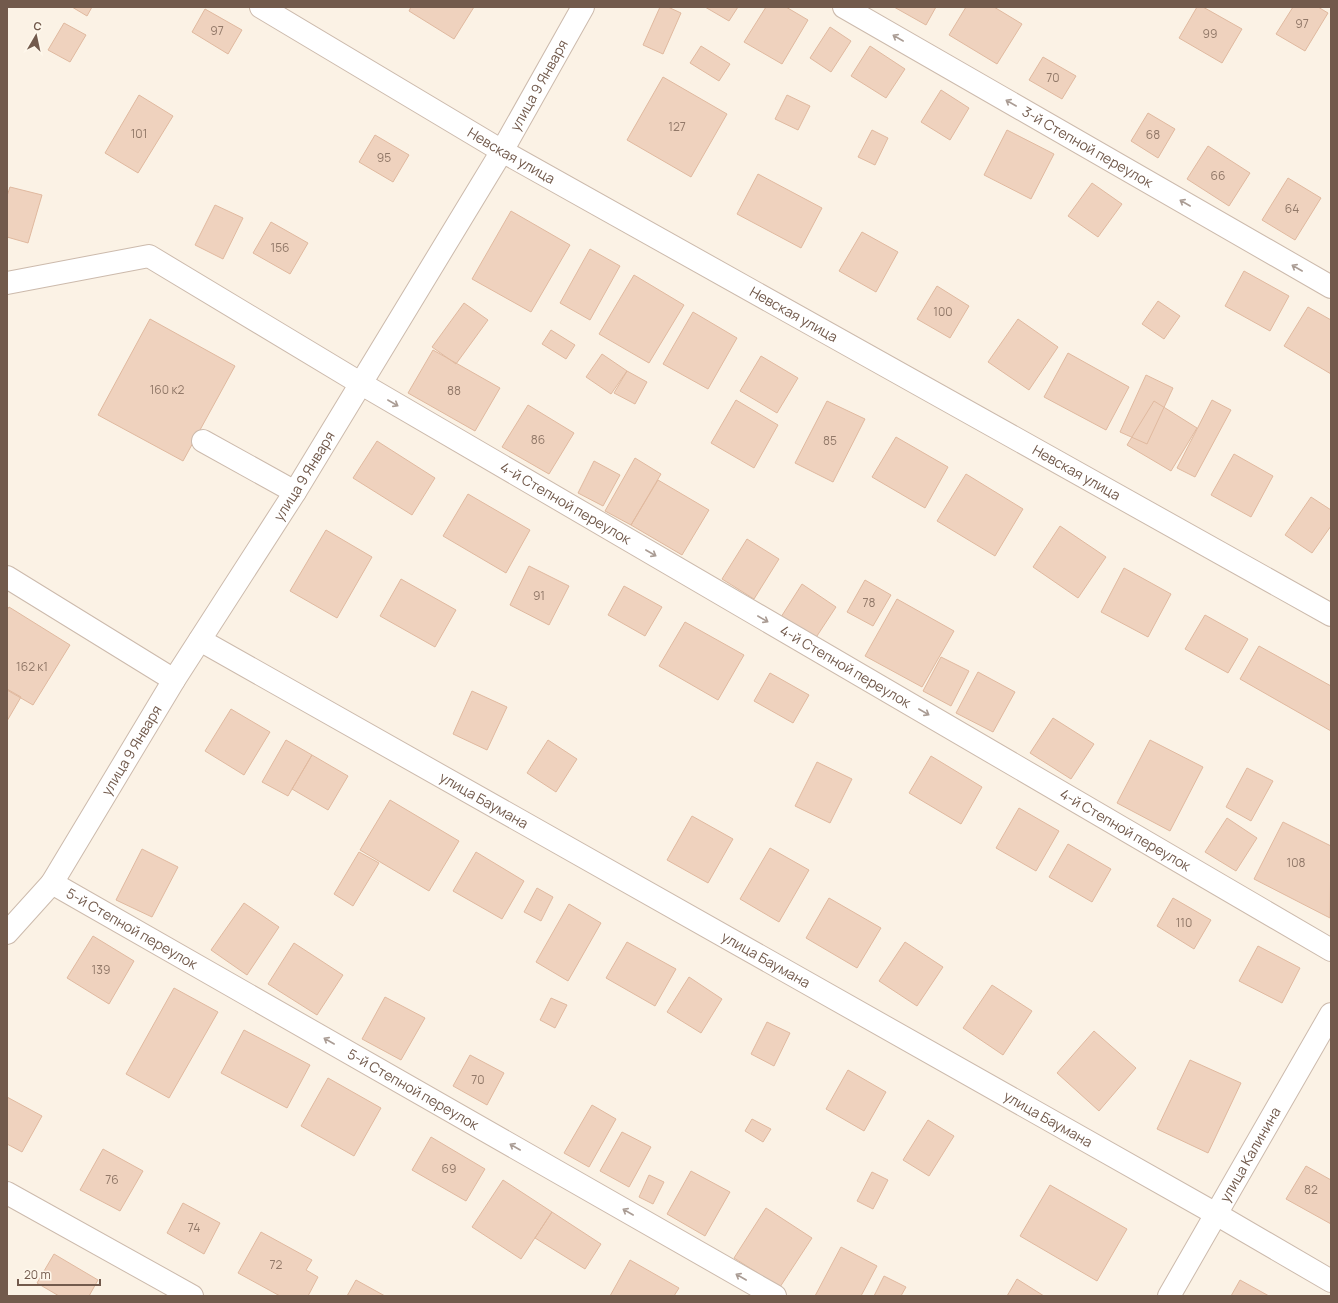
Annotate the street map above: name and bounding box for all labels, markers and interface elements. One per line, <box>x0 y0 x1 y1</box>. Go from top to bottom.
house number: 97 <box>1295 15 1309 32</box>
north arrow <box>16 16 56 56</box>
text: С <box>32 18 43 34</box>
house number: 97 <box>210 22 224 39</box>
house number: 99 <box>1203 25 1217 42</box>
one-way arrow <box>893 34 905 42</box>
street label: улица 9 Января <box>505 36 572 134</box>
house number: 70 <box>1046 69 1060 86</box>
one-way arrow <box>1005 99 1017 107</box>
street label: 3-й Степной переулок <box>1019 102 1158 192</box>
house number: 127 <box>668 118 686 135</box>
street label: Невская улица <box>464 123 559 188</box>
house number: 101 <box>131 125 147 142</box>
house number: 68 <box>1146 126 1160 143</box>
house number: 95 <box>377 149 391 166</box>
house number: 66 <box>1211 167 1225 184</box>
one-way arrow <box>1179 198 1191 206</box>
house number: 64 <box>1285 200 1299 217</box>
house number: 156 <box>270 239 290 256</box>
one-way arrow <box>1291 263 1303 271</box>
street label: Невская улица <box>747 282 841 346</box>
house number: 100 <box>933 303 953 320</box>
house number: 160 к2 <box>150 381 184 398</box>
house number: 88 <box>447 382 461 399</box>
one-way arrow <box>387 399 398 407</box>
street label: улица 9 Января <box>269 427 339 524</box>
house number: 86 <box>531 431 545 448</box>
house number: 85 <box>823 432 837 449</box>
street label: Невская улица <box>1029 440 1124 504</box>
street label: 4-й Степной переулок <box>497 457 636 549</box>
one-way arrow <box>645 550 657 558</box>
house number: 91 <box>533 587 545 604</box>
house number: 78 <box>863 594 876 611</box>
one-way arrow <box>757 615 769 623</box>
street label: 4-й Степной переулок <box>777 620 916 712</box>
house number: 162 к1 <box>16 658 48 675</box>
street label: улица 9 Января <box>97 701 166 799</box>
one-way arrow <box>918 709 930 717</box>
street label: улица Баумана <box>436 767 532 833</box>
street label: 4-й Степной переулок <box>1057 784 1195 876</box>
house number: 108 <box>1287 854 1306 871</box>
street label: 5-й Степной переулок <box>63 883 202 974</box>
house number: 110 <box>1176 914 1192 931</box>
street label: улица Баумана <box>718 927 814 992</box>
house number: 139 <box>92 961 110 978</box>
one-way arrow <box>323 1037 335 1045</box>
street label: 5-й Степной переулок <box>344 1044 483 1134</box>
house number: 70 <box>471 1071 485 1088</box>
street label: улица Баумана <box>1000 1086 1096 1151</box>
street label: улица Калинина <box>1215 1103 1285 1205</box>
one-way arrow <box>509 1143 521 1151</box>
house number: 69 <box>442 1160 456 1177</box>
house number: 76 <box>105 1171 119 1188</box>
house number: 82 <box>1304 1181 1318 1198</box>
one-way arrow <box>622 1208 634 1216</box>
house number: 74 <box>188 1219 200 1236</box>
house number: 72 <box>270 1256 283 1273</box>
scale bar <box>18 1261 100 1287</box>
text: 20 m <box>24 1266 51 1283</box>
one-way arrow <box>735 1272 747 1280</box>

